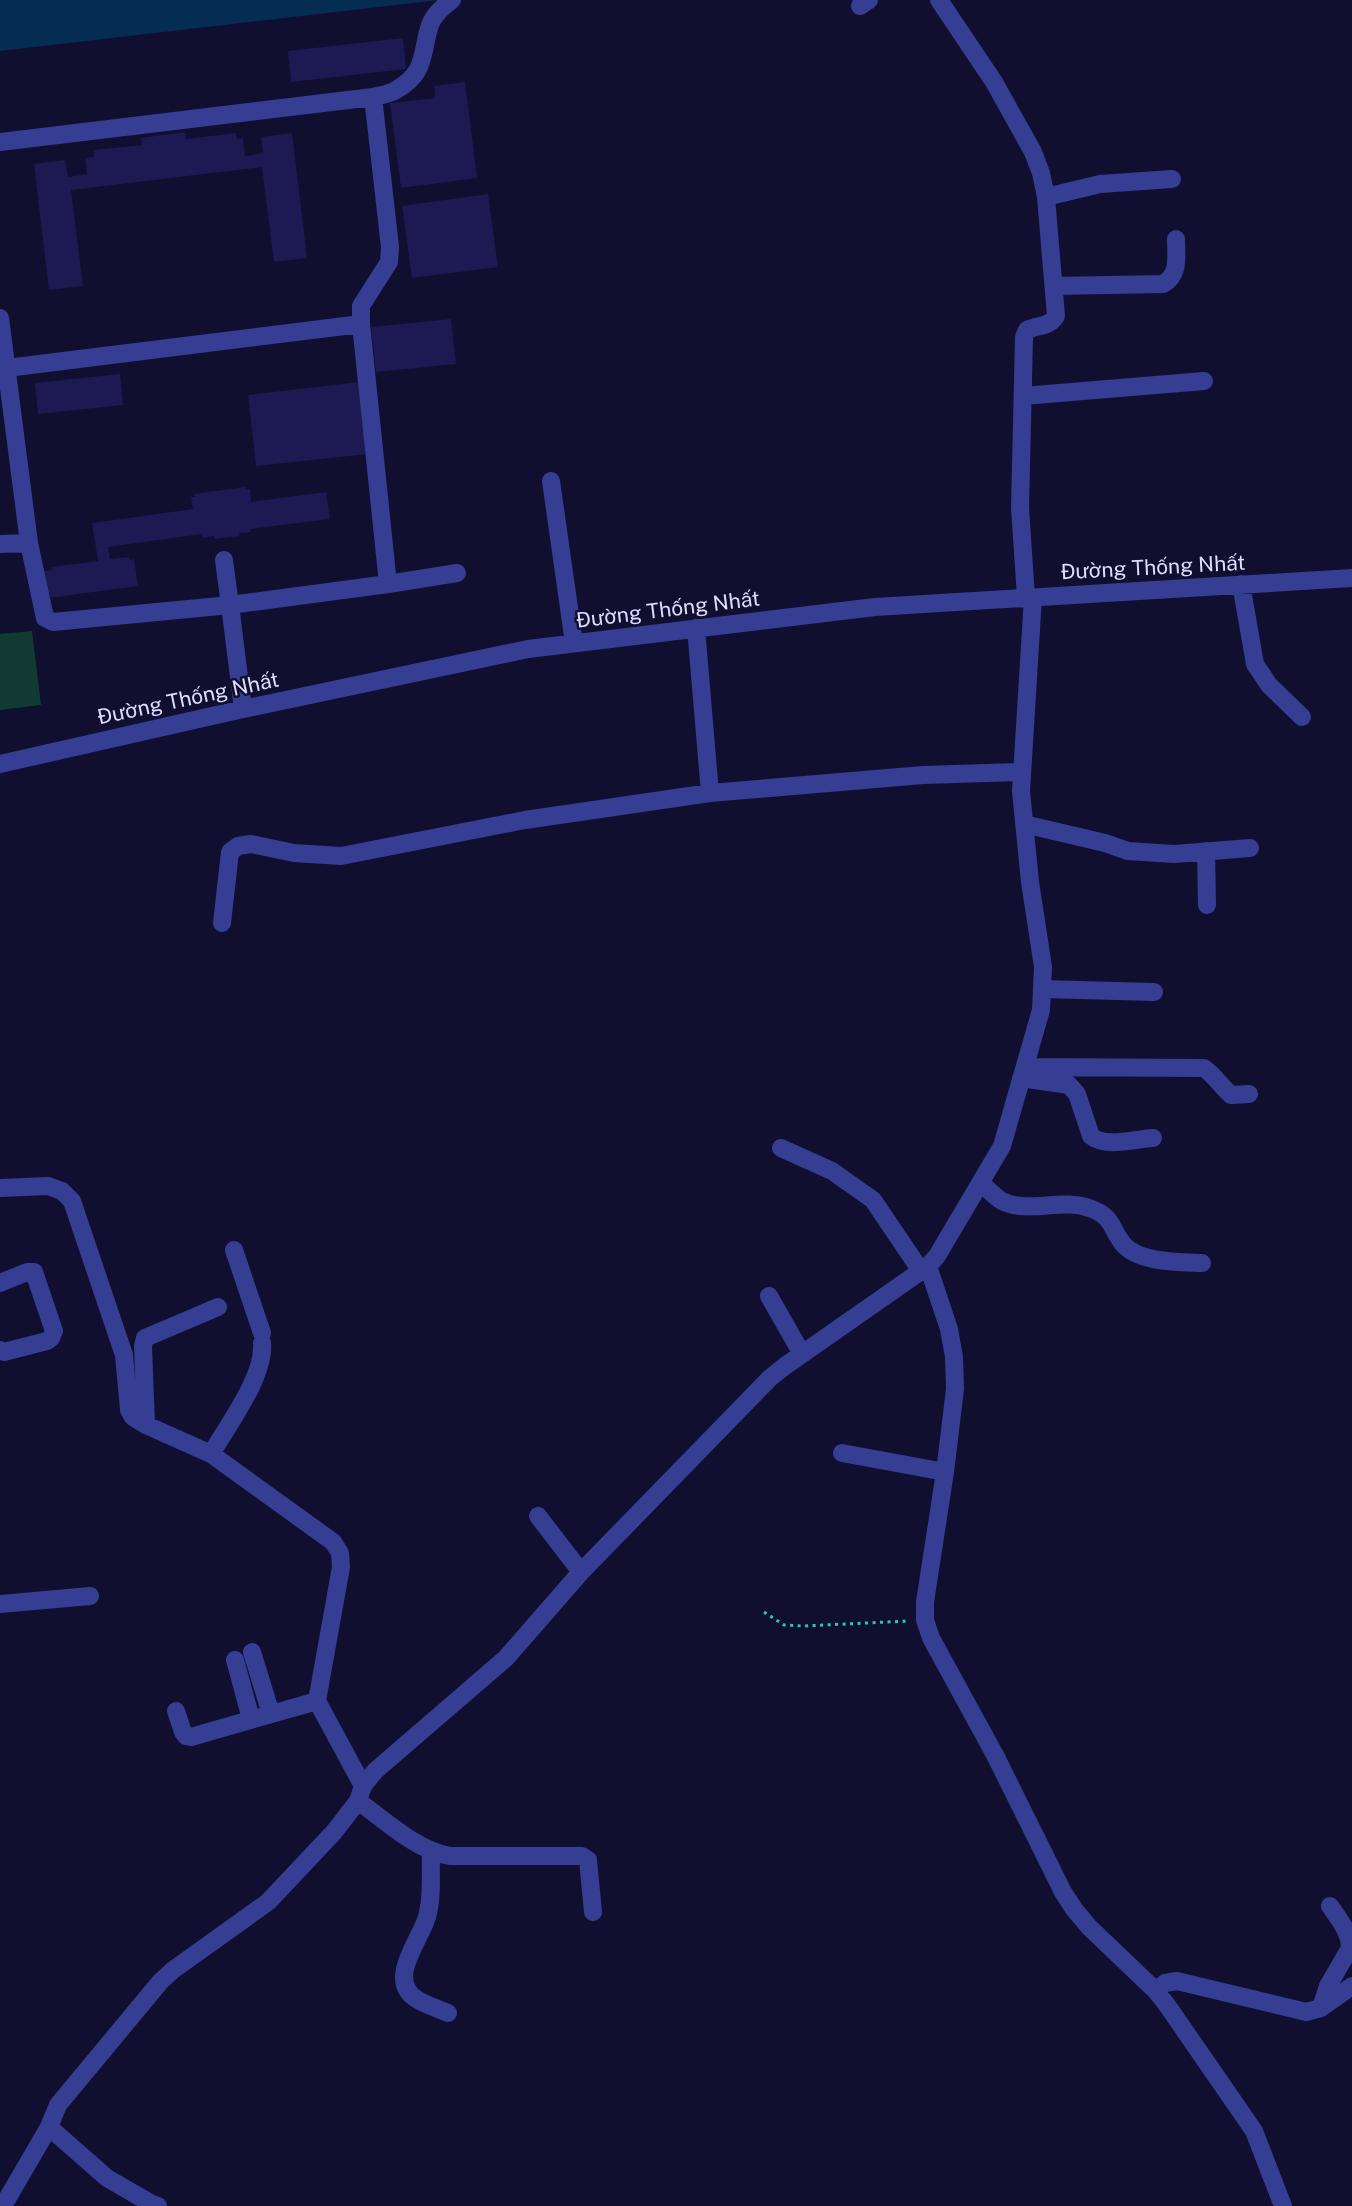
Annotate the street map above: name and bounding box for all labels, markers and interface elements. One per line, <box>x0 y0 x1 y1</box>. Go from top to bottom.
street label: Đường Thống Nhất <box>1060 550 1246 584</box>
street label: Đường Thống Nhất <box>575 585 761 633</box>
street label: Đường Thống Nhất <box>95 667 281 729</box>

